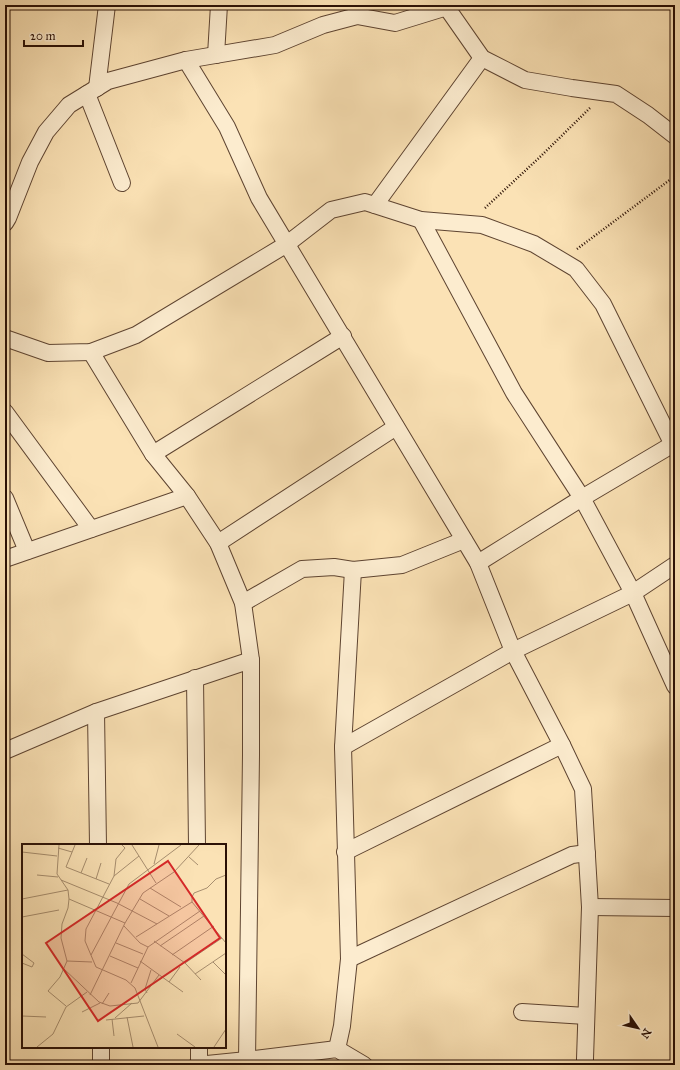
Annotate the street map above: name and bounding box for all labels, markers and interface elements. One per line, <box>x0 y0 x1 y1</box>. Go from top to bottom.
scale bar <box>24 22 83 48</box>
text: 20 m <box>30 29 56 43</box>
inset map <box>22 844 226 1048</box>
north arrow <box>618 1008 658 1048</box>
text: N <box>638 1026 654 1041</box>

